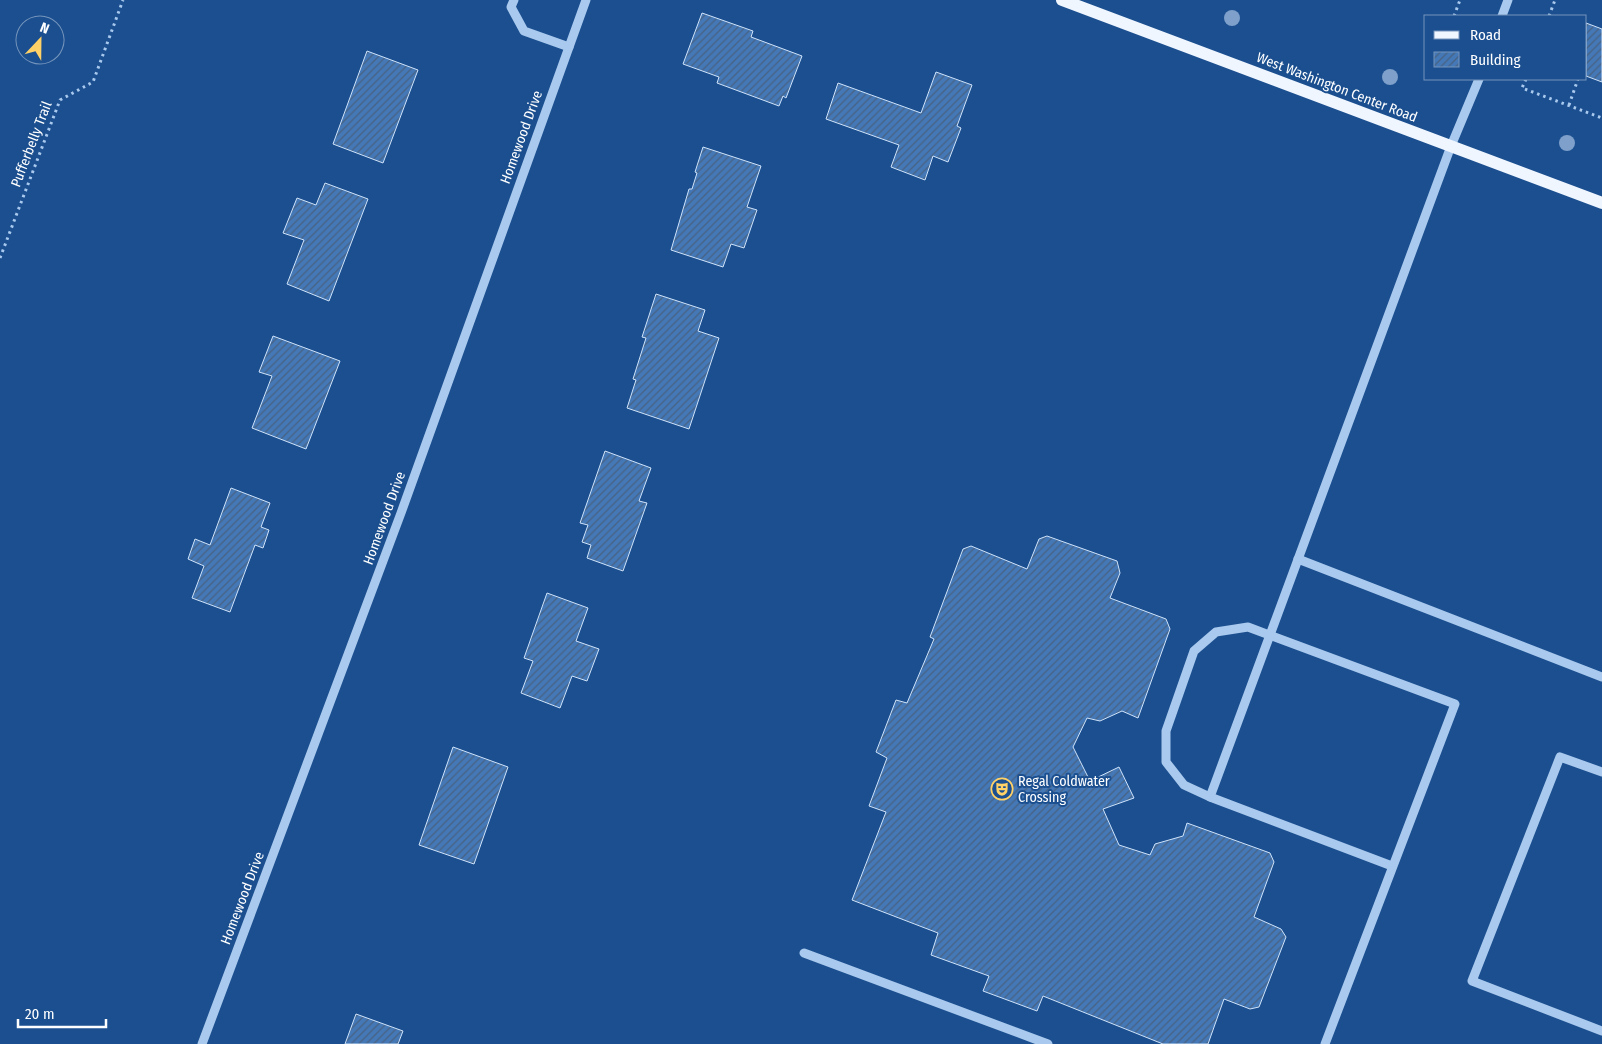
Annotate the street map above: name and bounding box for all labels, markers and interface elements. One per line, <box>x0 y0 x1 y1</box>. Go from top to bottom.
north arrow <box>15 15 65 65</box>
legend <box>1424 15 1587 80</box>
text: N <box>38 19 52 38</box>
text: Road <box>1470 26 1501 44</box>
street label: West Washington Center Road <box>1254 49 1420 126</box>
text: Building <box>1470 51 1521 69</box>
street label: Homewood Drive <box>497 88 546 186</box>
street label: Pufferbelly Trail <box>7 99 56 189</box>
street label: Homewood Drive <box>360 469 409 567</box>
place label: Regal Coldwater Crossing <box>1018 773 1110 806</box>
theatre icon: Regal Coldwater Crossing <box>990 777 1014 801</box>
street label: Homewood Drive <box>217 849 268 947</box>
scale bar <box>18 996 105 1028</box>
text: 20 m <box>25 1005 55 1023</box>

